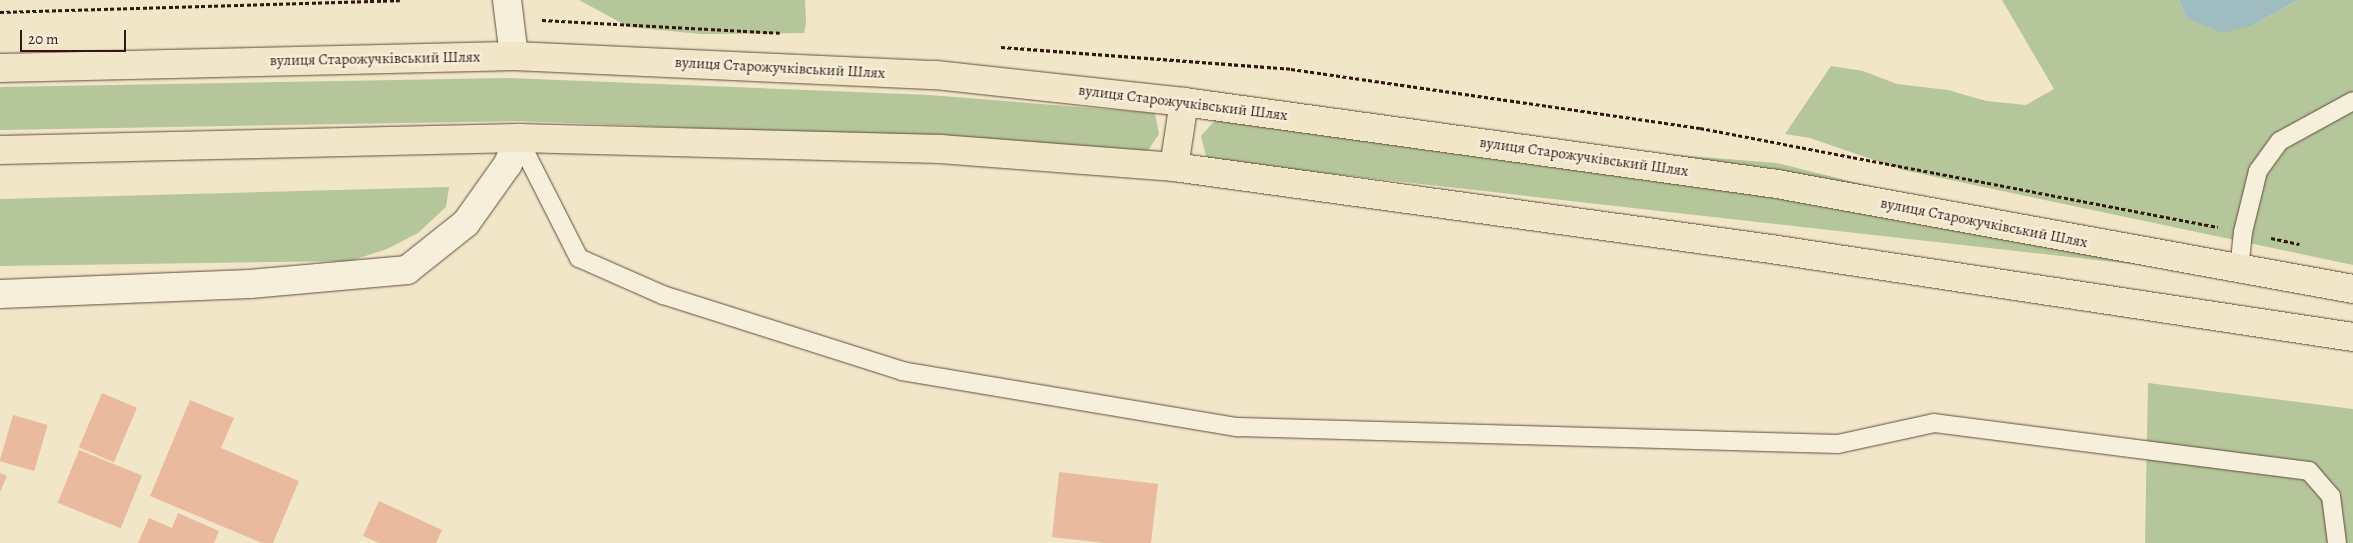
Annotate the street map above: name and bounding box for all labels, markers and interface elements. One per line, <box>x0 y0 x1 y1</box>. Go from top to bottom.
scale bar <box>22 20 129 52</box>
text: 20 m <box>28 29 59 49</box>
street label: вулиця Старожучківський Шлях <box>270 48 480 70</box>
street label: вулиця Старожучківський Шлях <box>674 53 886 83</box>
street label: вулиця Старожучківський Шлях <box>1077 81 1289 125</box>
street label: вулиця Старожучківський Шлях <box>1478 133 1690 181</box>
street label: вулиця Старожучківський Шлях <box>1879 194 2089 252</box>

